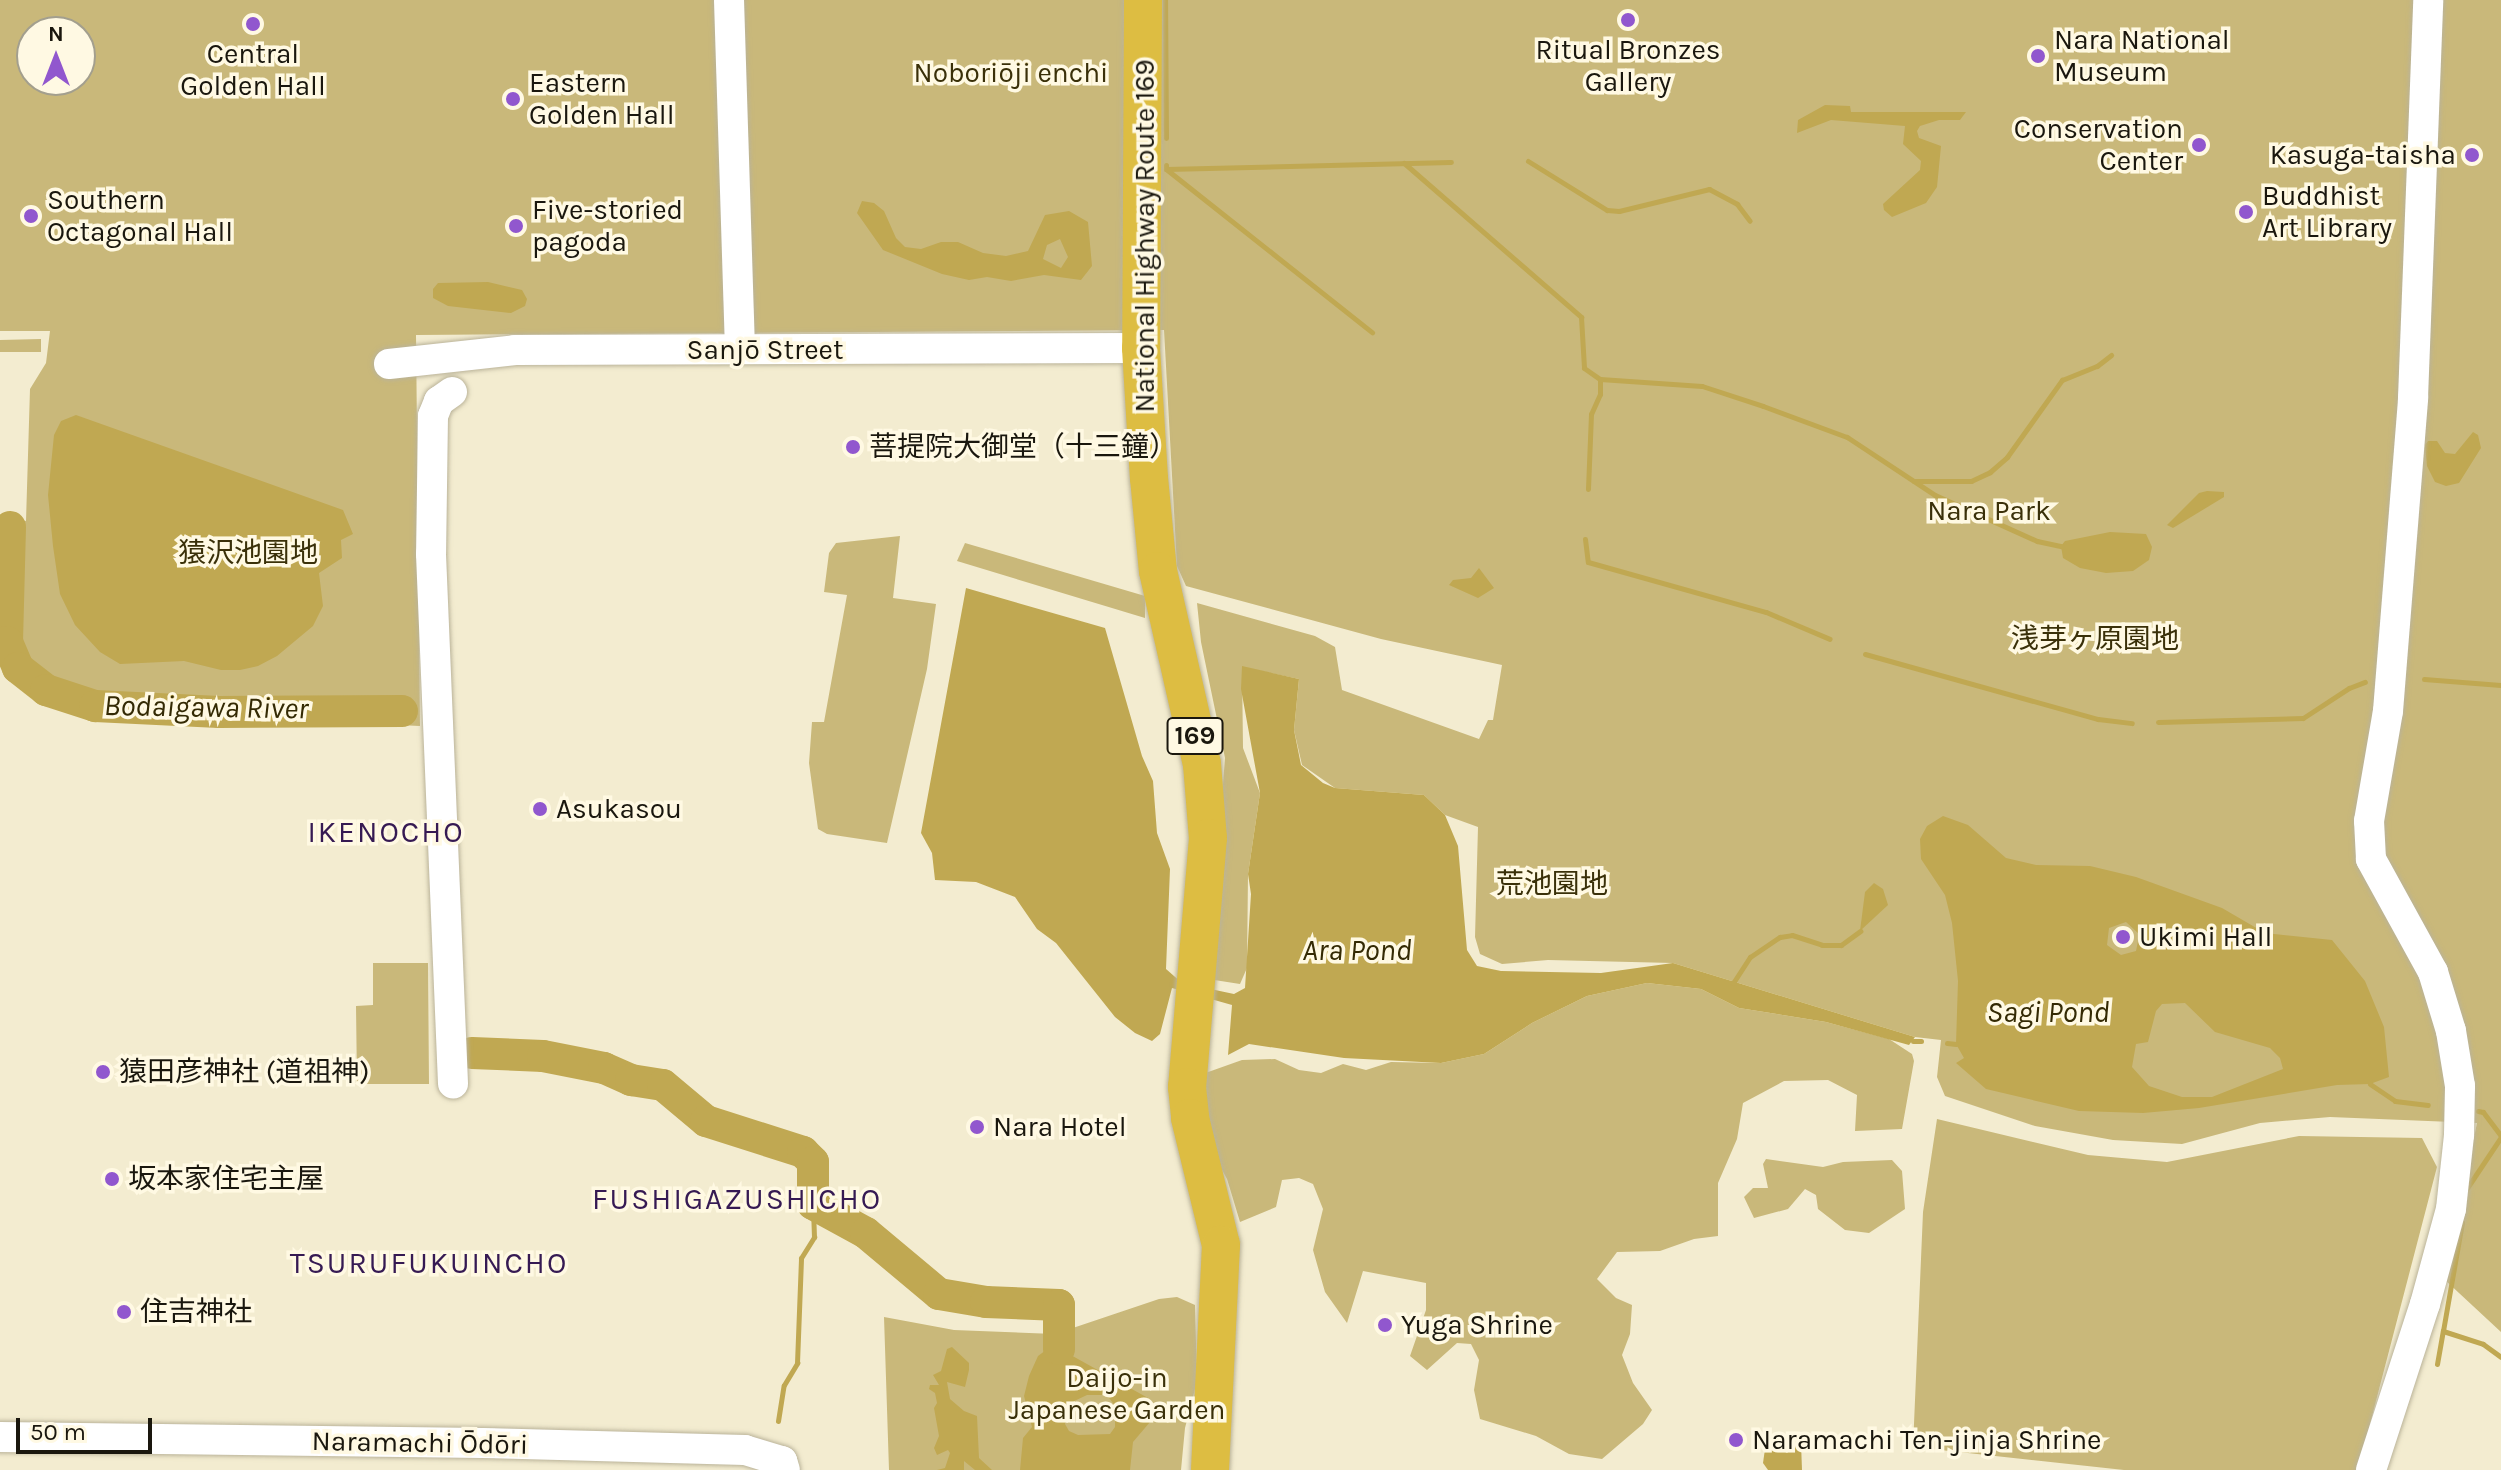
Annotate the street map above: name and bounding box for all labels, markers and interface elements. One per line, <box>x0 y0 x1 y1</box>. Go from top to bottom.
marker: Ritual Bronzes Gallery <box>1619 11 1637 29</box>
marker: Central Golden Hall <box>244 15 262 33</box>
north arrow <box>16 16 96 96</box>
text: N <box>48 21 64 47</box>
place label: Nara National Museum <box>2054 23 2230 89</box>
place label: Ritual Bronzes Gallery <box>1536 33 1720 99</box>
place label: Central Golden Hall <box>180 37 326 103</box>
marker: Nara National Museum <box>2029 47 2047 65</box>
park label: Noboriōji enchi <box>914 56 1108 90</box>
street label: National Highway Route 169 <box>1128 59 1162 413</box>
place label: Eastern Golden Hall <box>529 66 675 132</box>
marker: Eastern Golden Hall <box>504 90 522 108</box>
place label: Conservation Center <box>2014 112 2183 178</box>
marker: Conservation Center <box>2190 136 2208 154</box>
place label: Kasuga-taisha <box>2270 138 2456 172</box>
marker: Kasuga-taisha <box>2463 146 2481 164</box>
place label: Buddhist Art Library <box>2262 179 2392 245</box>
place label: Southern Octagonal Hall <box>47 183 233 249</box>
place label: Five-storied pagoda <box>532 193 683 259</box>
marker: Buddhist Art Library <box>2237 203 2255 221</box>
marker: Southern Octagonal Hall <box>22 207 40 225</box>
marker: Five-storied pagoda <box>507 217 525 235</box>
street label: Sanjō Street <box>687 333 843 367</box>
place label: 菩提院大御堂（十三鐘） <box>869 430 1177 464</box>
marker: 菩提院大御堂（十三鐘） <box>844 438 862 456</box>
park label: Nara Park <box>1927 494 2051 528</box>
park label: 猿沢池園地 <box>178 536 318 570</box>
park label: 浅芽ヶ原園地 <box>2011 622 2179 656</box>
water label: Bodaigawa River <box>103 687 309 727</box>
road number: 169 <box>1165 714 1225 758</box>
place label: Asukasou <box>556 792 682 826</box>
marker: Asukasou <box>531 800 549 818</box>
district label: IKENOCHO <box>307 814 465 850</box>
park label: 荒池園地 <box>1496 867 1608 901</box>
place label: Ukimi Hall <box>2139 920 2272 954</box>
marker: Ukimi Hall <box>2114 928 2132 946</box>
water label: Ara Pond <box>1302 932 1412 968</box>
water label: Sagi Pond <box>1986 994 2110 1030</box>
place label: 猿田彦神社 (道祖神) <box>119 1055 370 1089</box>
marker: 猿田彦神社 (道祖神) <box>94 1063 112 1081</box>
place label: Nara Hotel <box>993 1110 1127 1144</box>
marker: Nara Hotel <box>968 1118 986 1136</box>
place label: 坂本家住宅主屋 <box>128 1162 324 1196</box>
marker: 坂本家住宅主屋 <box>103 1170 121 1188</box>
district label: FUSHIGAZUSHICHO <box>592 1181 882 1217</box>
district label: TSURUFUKUINCHO <box>290 1245 568 1281</box>
place label: 住吉神社 <box>140 1295 252 1329</box>
marker: 住吉神社 <box>115 1303 133 1321</box>
place label: Yuga Shrine <box>1401 1308 1553 1342</box>
marker: Yuga Shrine <box>1376 1316 1394 1334</box>
park label: Daijo-in Japanese Garden <box>1009 1361 1225 1427</box>
scale bar <box>20 1402 156 1452</box>
text: 50 m <box>30 1418 86 1446</box>
place label: Naramachi Ten-jinja Shrine <box>1752 1423 2101 1457</box>
street label: Naramachi Ōdōri <box>311 1424 529 1462</box>
marker: Naramachi Ten-jinja Shrine <box>1727 1431 1745 1449</box>

